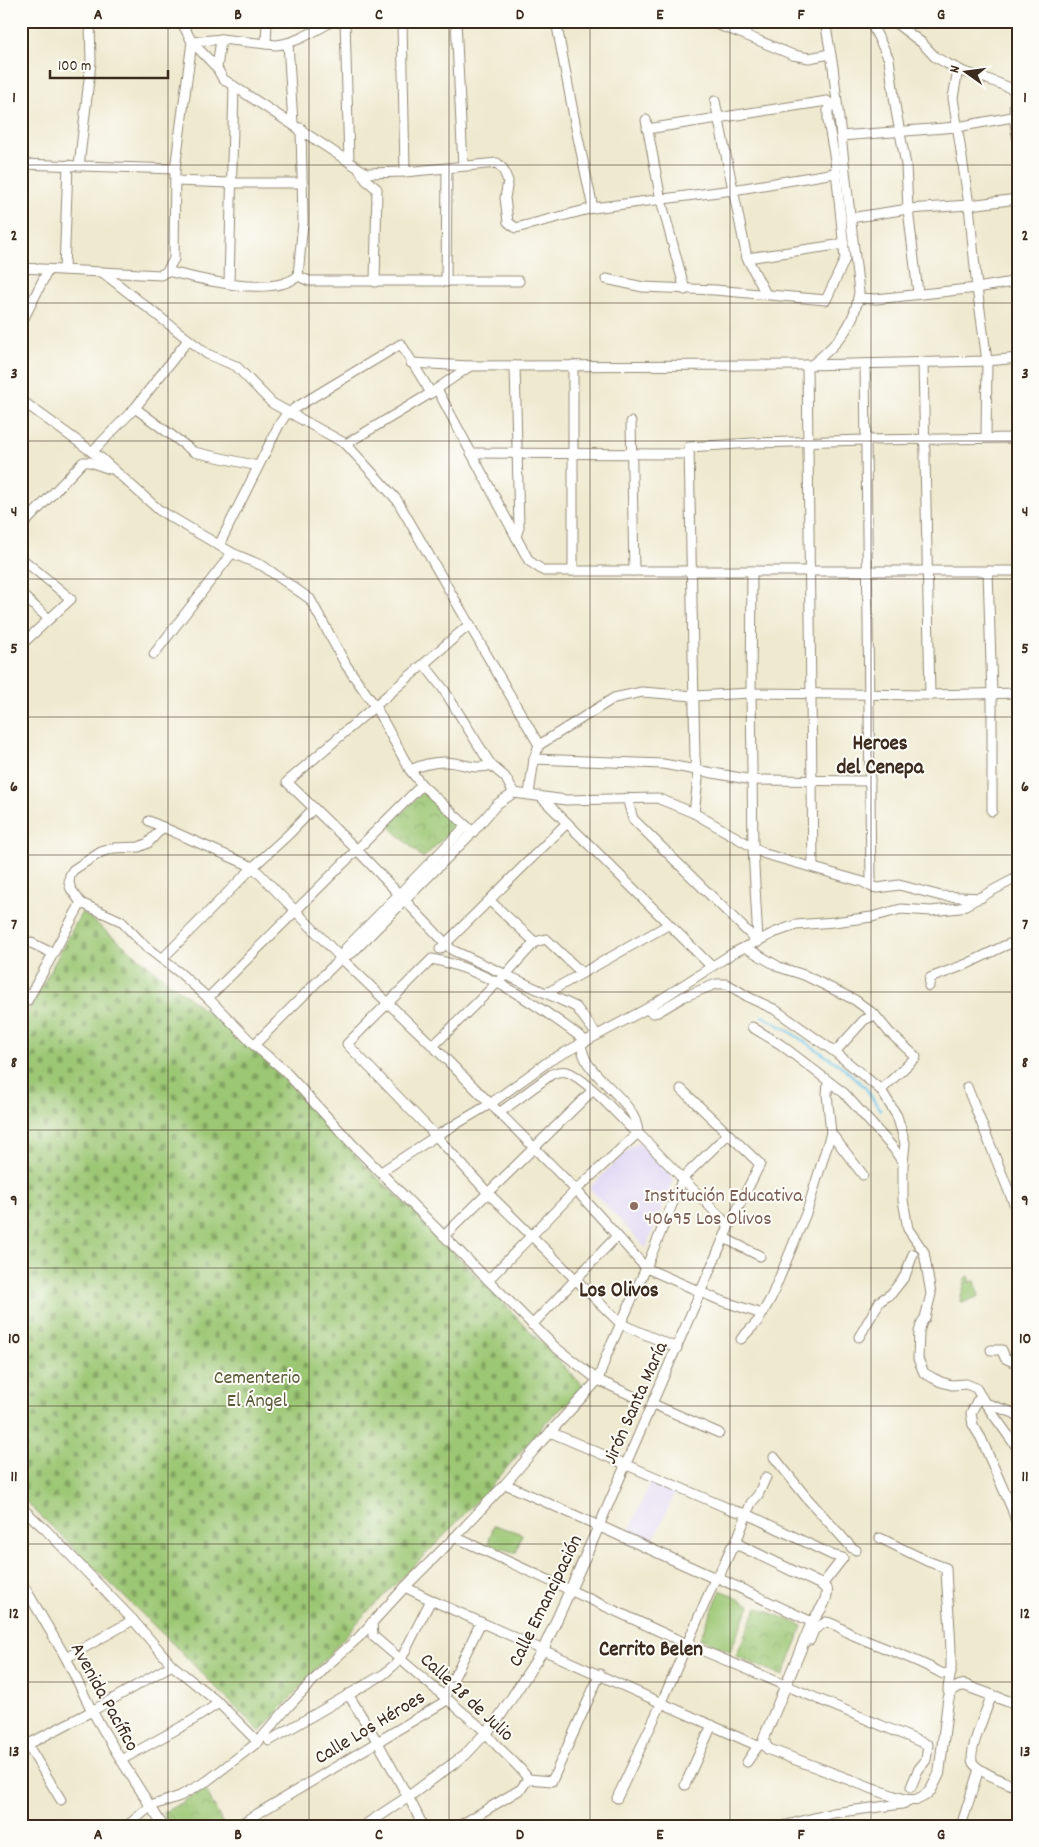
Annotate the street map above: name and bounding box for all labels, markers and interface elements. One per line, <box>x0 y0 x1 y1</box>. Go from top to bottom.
text: A <box>94 4 103 27</box>
text: B <box>234 4 242 27</box>
text: C <box>375 4 383 27</box>
text: D <box>516 4 525 27</box>
text: E <box>656 4 664 27</box>
text: F <box>797 4 805 27</box>
text: G <box>937 4 945 27</box>
scale bar <box>50 48 168 80</box>
north arrow <box>942 48 992 98</box>
text: 100 m <box>58 56 91 78</box>
text: N <box>945 63 966 75</box>
text: 1 <box>12 87 16 110</box>
text: 1 <box>1023 87 1027 110</box>
text: 2 <box>11 225 18 248</box>
text: 2 <box>1022 225 1029 248</box>
text: 3 <box>10 363 18 386</box>
text: 3 <box>1021 363 1029 386</box>
text: 4 <box>11 501 17 524</box>
text: 4 <box>1022 501 1028 524</box>
text: 5 <box>10 638 18 661</box>
text: 5 <box>1021 638 1029 661</box>
district label: Heroes del Cenepa <box>837 730 925 784</box>
text: 6 <box>10 776 18 799</box>
text: 6 <box>1021 776 1029 799</box>
text: 7 <box>11 914 17 937</box>
text: 7 <box>1022 914 1028 937</box>
text: 8 <box>11 1052 18 1075</box>
text: 8 <box>1022 1052 1029 1075</box>
place label: Institución Educativa 40695 Los Olivos <box>644 1183 803 1234</box>
text: 9 <box>10 1190 18 1213</box>
text: 9 <box>1021 1190 1029 1213</box>
marker: Institución Educativa 40695 Los Olivos <box>628 1200 640 1212</box>
district label: Los Olivos <box>579 1277 659 1307</box>
text: 10 <box>8 1328 20 1351</box>
text: 10 <box>1019 1328 1031 1351</box>
street label: Jirón Santa María <box>597 1337 677 1469</box>
park label: Cementerio El Ángel <box>214 1365 300 1416</box>
text: 11 <box>10 1466 18 1489</box>
text: 11 <box>1021 1466 1029 1489</box>
street label: Calle Emancipación <box>503 1531 591 1672</box>
text: 12 <box>9 1603 19 1626</box>
text: 12 <box>1020 1603 1030 1626</box>
district label: Cerrito Belen <box>599 1636 703 1666</box>
street label: Avenida Pacífico <box>62 1638 145 1757</box>
street label: Calle 28 de Julio <box>413 1647 519 1749</box>
street label: Calle Los Héroes <box>310 1684 431 1773</box>
text: 13 <box>9 1741 19 1764</box>
text: 13 <box>1020 1741 1030 1764</box>
text: A <box>94 1824 103 1847</box>
text: B <box>234 1824 242 1847</box>
text: C <box>375 1824 383 1847</box>
text: D <box>516 1824 525 1847</box>
text: E <box>656 1824 664 1847</box>
text: F <box>797 1824 805 1847</box>
text: G <box>937 1824 945 1847</box>

